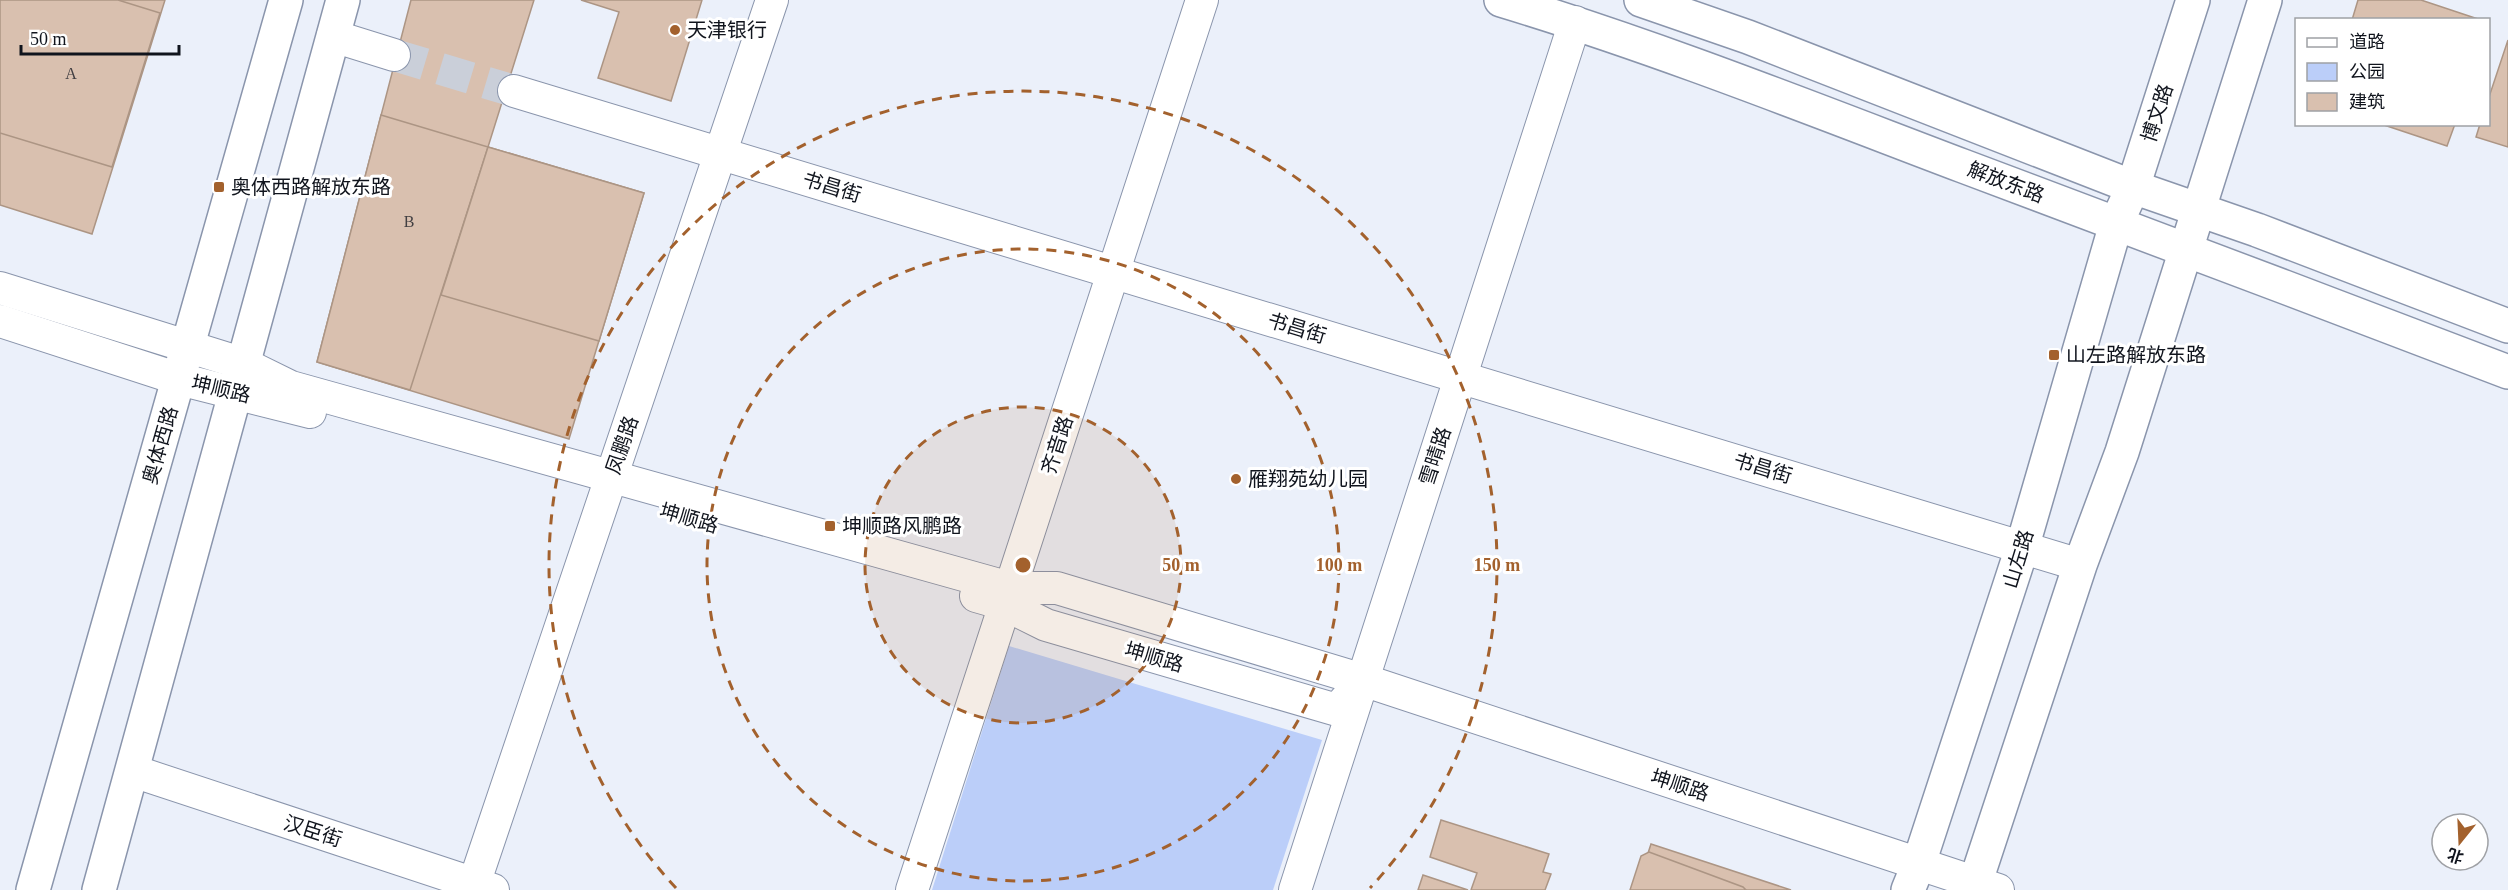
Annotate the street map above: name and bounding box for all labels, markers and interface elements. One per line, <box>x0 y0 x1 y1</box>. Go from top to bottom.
scale bar <box>21 18 178 56</box>
legend <box>2295 18 2490 126</box>
place label: 天津银行 <box>687 19 767 41</box>
marker: 天津银行 <box>668 23 682 37</box>
text: 50 m <box>30 29 67 49</box>
text: 道路 <box>2349 32 2385 52</box>
text: 公园 <box>2349 62 2385 82</box>
house number: A <box>65 65 77 82</box>
street label: 博文路 <box>2137 81 2177 145</box>
text: 建筑 <box>2349 92 2385 112</box>
street label: 解放东路 <box>1965 157 2047 207</box>
street label: 书昌街 <box>800 168 864 206</box>
place label: 奥体西路解放东路 <box>231 176 391 198</box>
marker: 奥体西路解放东路 <box>212 180 226 194</box>
house number: B <box>404 213 414 230</box>
street label: 书昌街 <box>1265 309 1329 347</box>
place label: 山左路解放东路 <box>2066 344 2206 366</box>
marker: 山左路解放东路 <box>2047 348 2061 362</box>
street label: 坤顺路 <box>189 372 253 406</box>
street label: 奥体西路 <box>138 404 182 486</box>
street label: 凤鹏路 <box>602 413 642 477</box>
street label: 齐音路 <box>1037 413 1077 477</box>
street label: 雪晴路 <box>1415 424 1455 488</box>
street label: 书昌街 <box>1731 449 1795 487</box>
place label: 雁翔苑幼儿园 <box>1248 468 1368 490</box>
marker: 雁翔苑幼儿园 <box>1229 472 1243 486</box>
street label: 坤顺路 <box>657 499 721 537</box>
place label: 坤顺路风鹏路 <box>842 515 962 537</box>
marker: 坤顺路风鹏路 <box>823 519 837 533</box>
street label: 山左路 <box>1999 527 2037 591</box>
centre of rings <box>1013 555 1033 575</box>
text: 50 m <box>1162 555 1200 575</box>
text: 100 m <box>1316 555 1362 575</box>
text: 150 m <box>1474 555 1520 575</box>
street label: 坤顺路 <box>1122 638 1186 676</box>
street label: 坤顺路 <box>1648 765 1712 805</box>
street label: 汉臣街 <box>281 811 345 851</box>
north arrow <box>2430 812 2490 872</box>
text: 北 <box>2445 845 2466 866</box>

